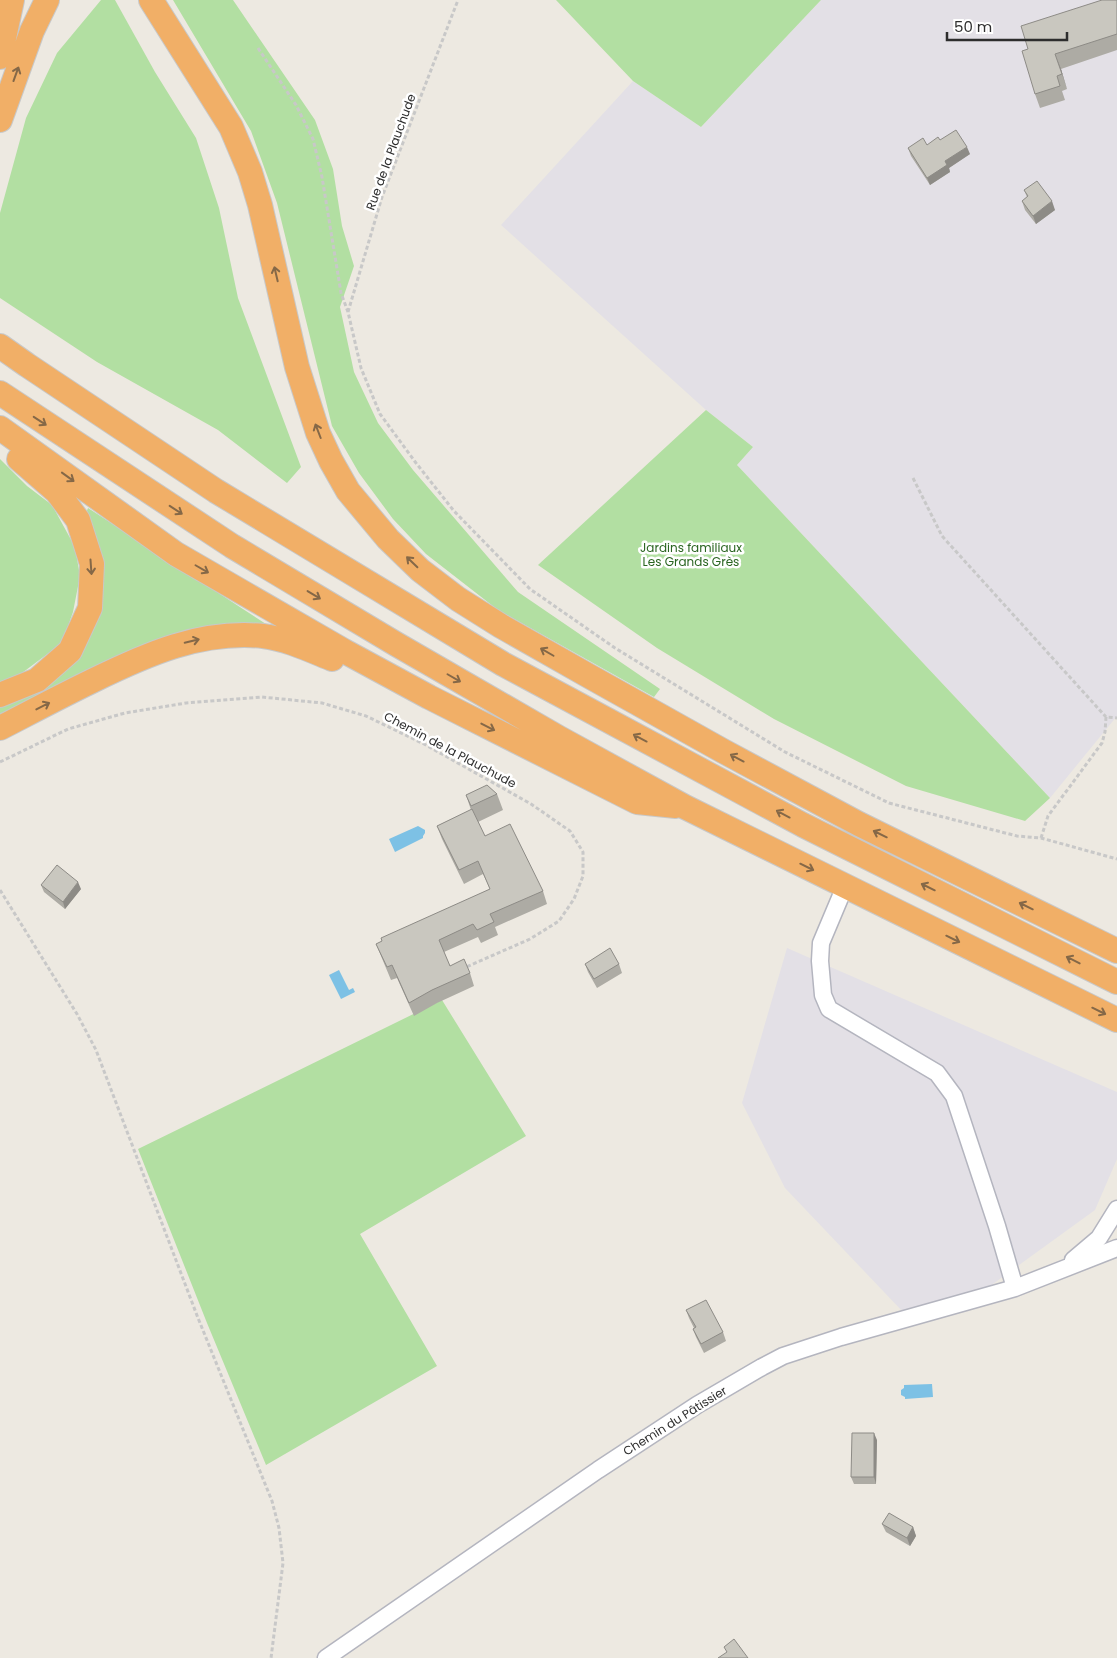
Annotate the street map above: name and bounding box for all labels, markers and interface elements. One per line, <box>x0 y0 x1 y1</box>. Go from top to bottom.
scale bar <box>947 10 1067 42</box>
text: 50 m <box>954 16 992 37</box>
one-way arrow <box>12 67 21 82</box>
street label: Rue de la Plauchude <box>362 91 419 212</box>
one-way arrow <box>271 267 280 283</box>
one-way arrow <box>33 416 47 426</box>
one-way arrow <box>313 424 322 439</box>
one-way arrow <box>61 471 74 482</box>
one-way arrow <box>169 505 183 515</box>
park label: Jardins familiaux Les Grands Grès <box>640 539 742 570</box>
one-way arrow <box>405 556 418 568</box>
one-way arrow <box>86 559 95 575</box>
one-way arrow <box>194 564 208 574</box>
one-way arrow <box>307 591 321 601</box>
one-way arrow <box>183 636 199 645</box>
one-way arrow <box>539 647 554 657</box>
one-way arrow <box>447 673 462 683</box>
one-way arrow <box>36 701 51 711</box>
street label: Chemin de la Plauchude <box>381 707 519 792</box>
one-way arrow <box>480 723 495 732</box>
one-way arrow <box>633 732 647 742</box>
one-way arrow <box>730 753 745 762</box>
one-way arrow <box>776 809 791 818</box>
one-way arrow <box>873 829 888 839</box>
one-way arrow <box>800 862 815 872</box>
one-way arrow <box>921 882 936 891</box>
one-way arrow <box>1019 901 1034 910</box>
one-way arrow <box>945 935 960 944</box>
one-way arrow <box>1066 955 1081 965</box>
one-way arrow <box>1091 1007 1106 1016</box>
street label: Chemin du Pâtissier <box>620 1381 730 1459</box>

